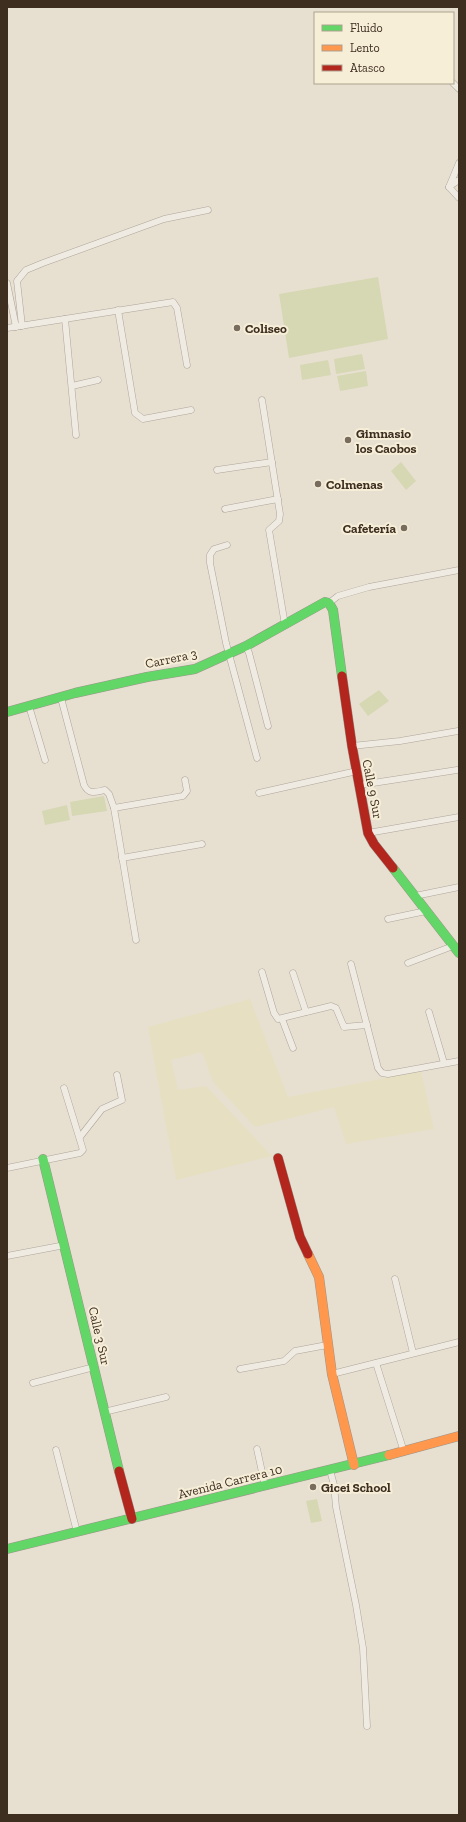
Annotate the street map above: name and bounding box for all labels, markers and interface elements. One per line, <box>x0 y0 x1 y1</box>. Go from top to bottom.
legend <box>314 12 454 84</box>
text: Fluido <box>350 21 383 35</box>
text: Lento <box>350 41 380 55</box>
text: Atasco <box>350 61 385 75</box>
place label: Coliseo <box>245 321 287 336</box>
marker: Coliseo <box>232 323 242 333</box>
place label: Gimnasio los Caobos <box>356 426 417 456</box>
marker: Gimnasio los Caobos <box>343 435 353 445</box>
place label: Colmenas <box>326 477 383 492</box>
marker: Colmenas <box>313 479 323 489</box>
place label: Cafetería <box>343 521 396 536</box>
marker: Cafetería <box>399 523 409 533</box>
street label: Carrera 3 <box>144 646 198 671</box>
street label: Calle 9 Sur <box>359 758 386 820</box>
street label: Calle 3 Sur <box>85 1305 114 1367</box>
street label: Avenida Carrera 10 <box>177 1461 284 1502</box>
place label: Gicei School <box>321 1480 391 1495</box>
marker: Gicei School <box>308 1482 318 1492</box>

